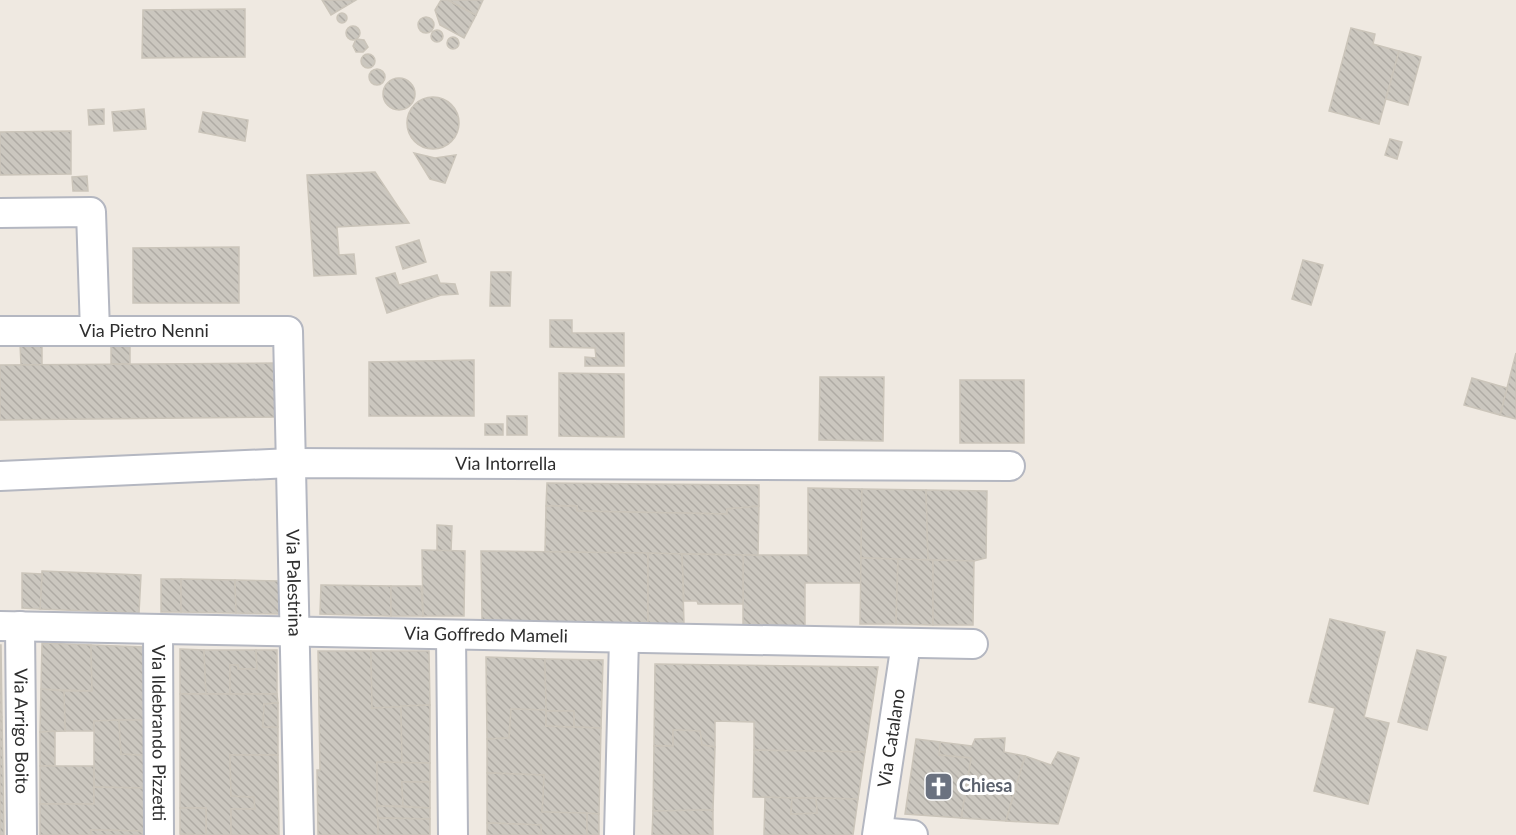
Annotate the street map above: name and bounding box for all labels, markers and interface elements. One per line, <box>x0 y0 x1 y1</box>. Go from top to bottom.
street label: Via Pietro Nenni <box>79 319 209 341</box>
street label: Via Intorrella <box>455 452 556 474</box>
street label: Via Palestrina <box>282 529 307 637</box>
street label: Via Goffredo Mameli <box>404 621 568 647</box>
street label: Via Ildebrando Pizzetti <box>148 645 171 821</box>
street label: Via Arrigo Boito <box>10 668 34 794</box>
street label: Via Catalano <box>872 687 909 789</box>
church icon: Chiesa <box>922 770 954 802</box>
place label: Chiesa <box>959 774 1012 796</box>

